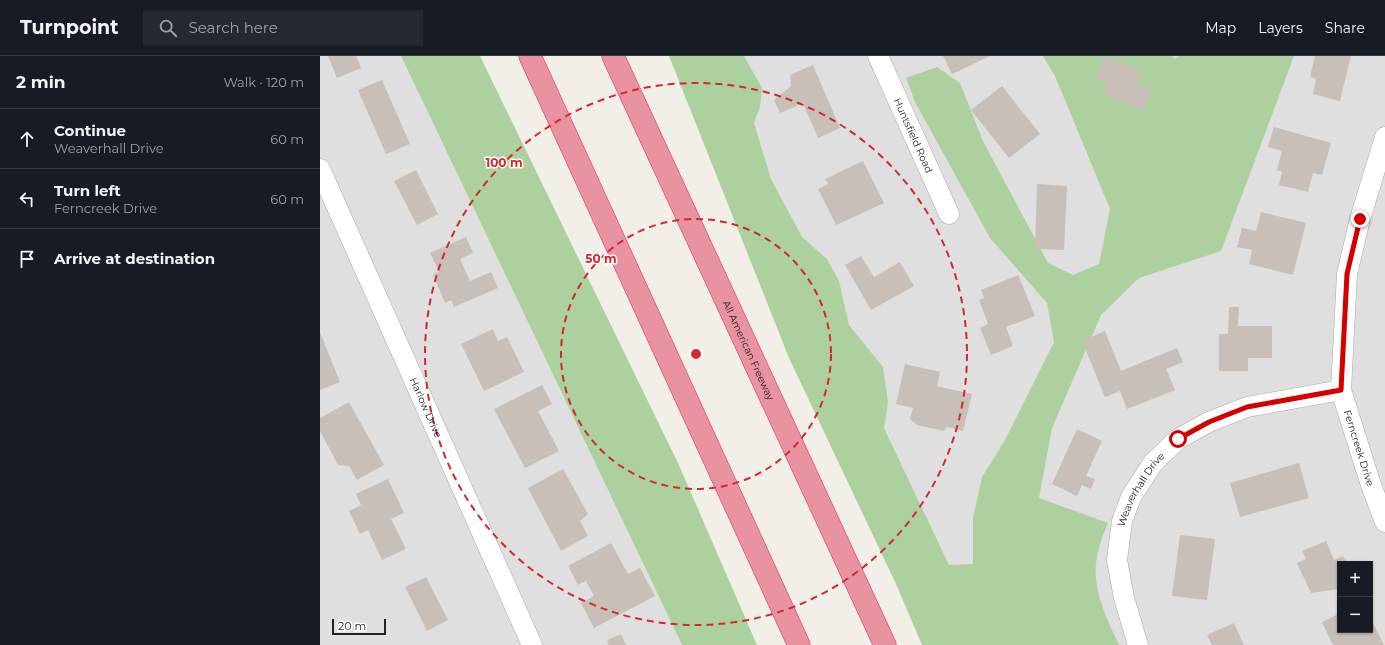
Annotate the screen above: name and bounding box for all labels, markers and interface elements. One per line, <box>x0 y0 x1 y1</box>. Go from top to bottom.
search box <box>143 10 423 46</box>
text: Turnpoint <box>20 16 119 39</box>
icon: search <box>157 17 179 39</box>
text: Search here <box>189 18 278 37</box>
text: Map <box>1205 19 1236 37</box>
text: Layers <box>1258 19 1303 37</box>
text: Share <box>1325 19 1365 37</box>
text: 2 min <box>16 72 66 92</box>
text: Walk · 120 m <box>223 74 304 90</box>
street label: Huntsfield Road <box>891 96 936 175</box>
text: Continue <box>54 121 126 140</box>
icon: ahead <box>16 128 38 150</box>
text: 60 m <box>270 131 304 147</box>
text: Weaverhall Drive <box>54 140 164 156</box>
text: 100 m <box>486 155 522 170</box>
text: Turn left <box>54 181 121 200</box>
icon: left <box>16 188 38 210</box>
text: 60 m <box>270 191 304 207</box>
text: Ferncreek Drive <box>54 200 157 216</box>
route end <box>1351 210 1369 228</box>
icon: arrive <box>16 248 38 270</box>
text: Arrive at destination <box>54 249 215 268</box>
text: 50 m <box>585 251 617 266</box>
street label: All American Freeway <box>720 298 778 403</box>
centre of rings <box>689 347 703 361</box>
street label: Harlow Drive <box>407 375 445 440</box>
street label: Ferncreek Drive <box>1341 408 1377 488</box>
route start <box>1169 430 1187 448</box>
street label: Weaverhall Drive <box>1114 449 1167 528</box>
map controls <box>1337 561 1373 633</box>
button: + <box>1337 561 1373 597</box>
button: − <box>1337 597 1373 633</box>
scale bar <box>332 617 386 636</box>
text: 20 m <box>338 619 366 633</box>

